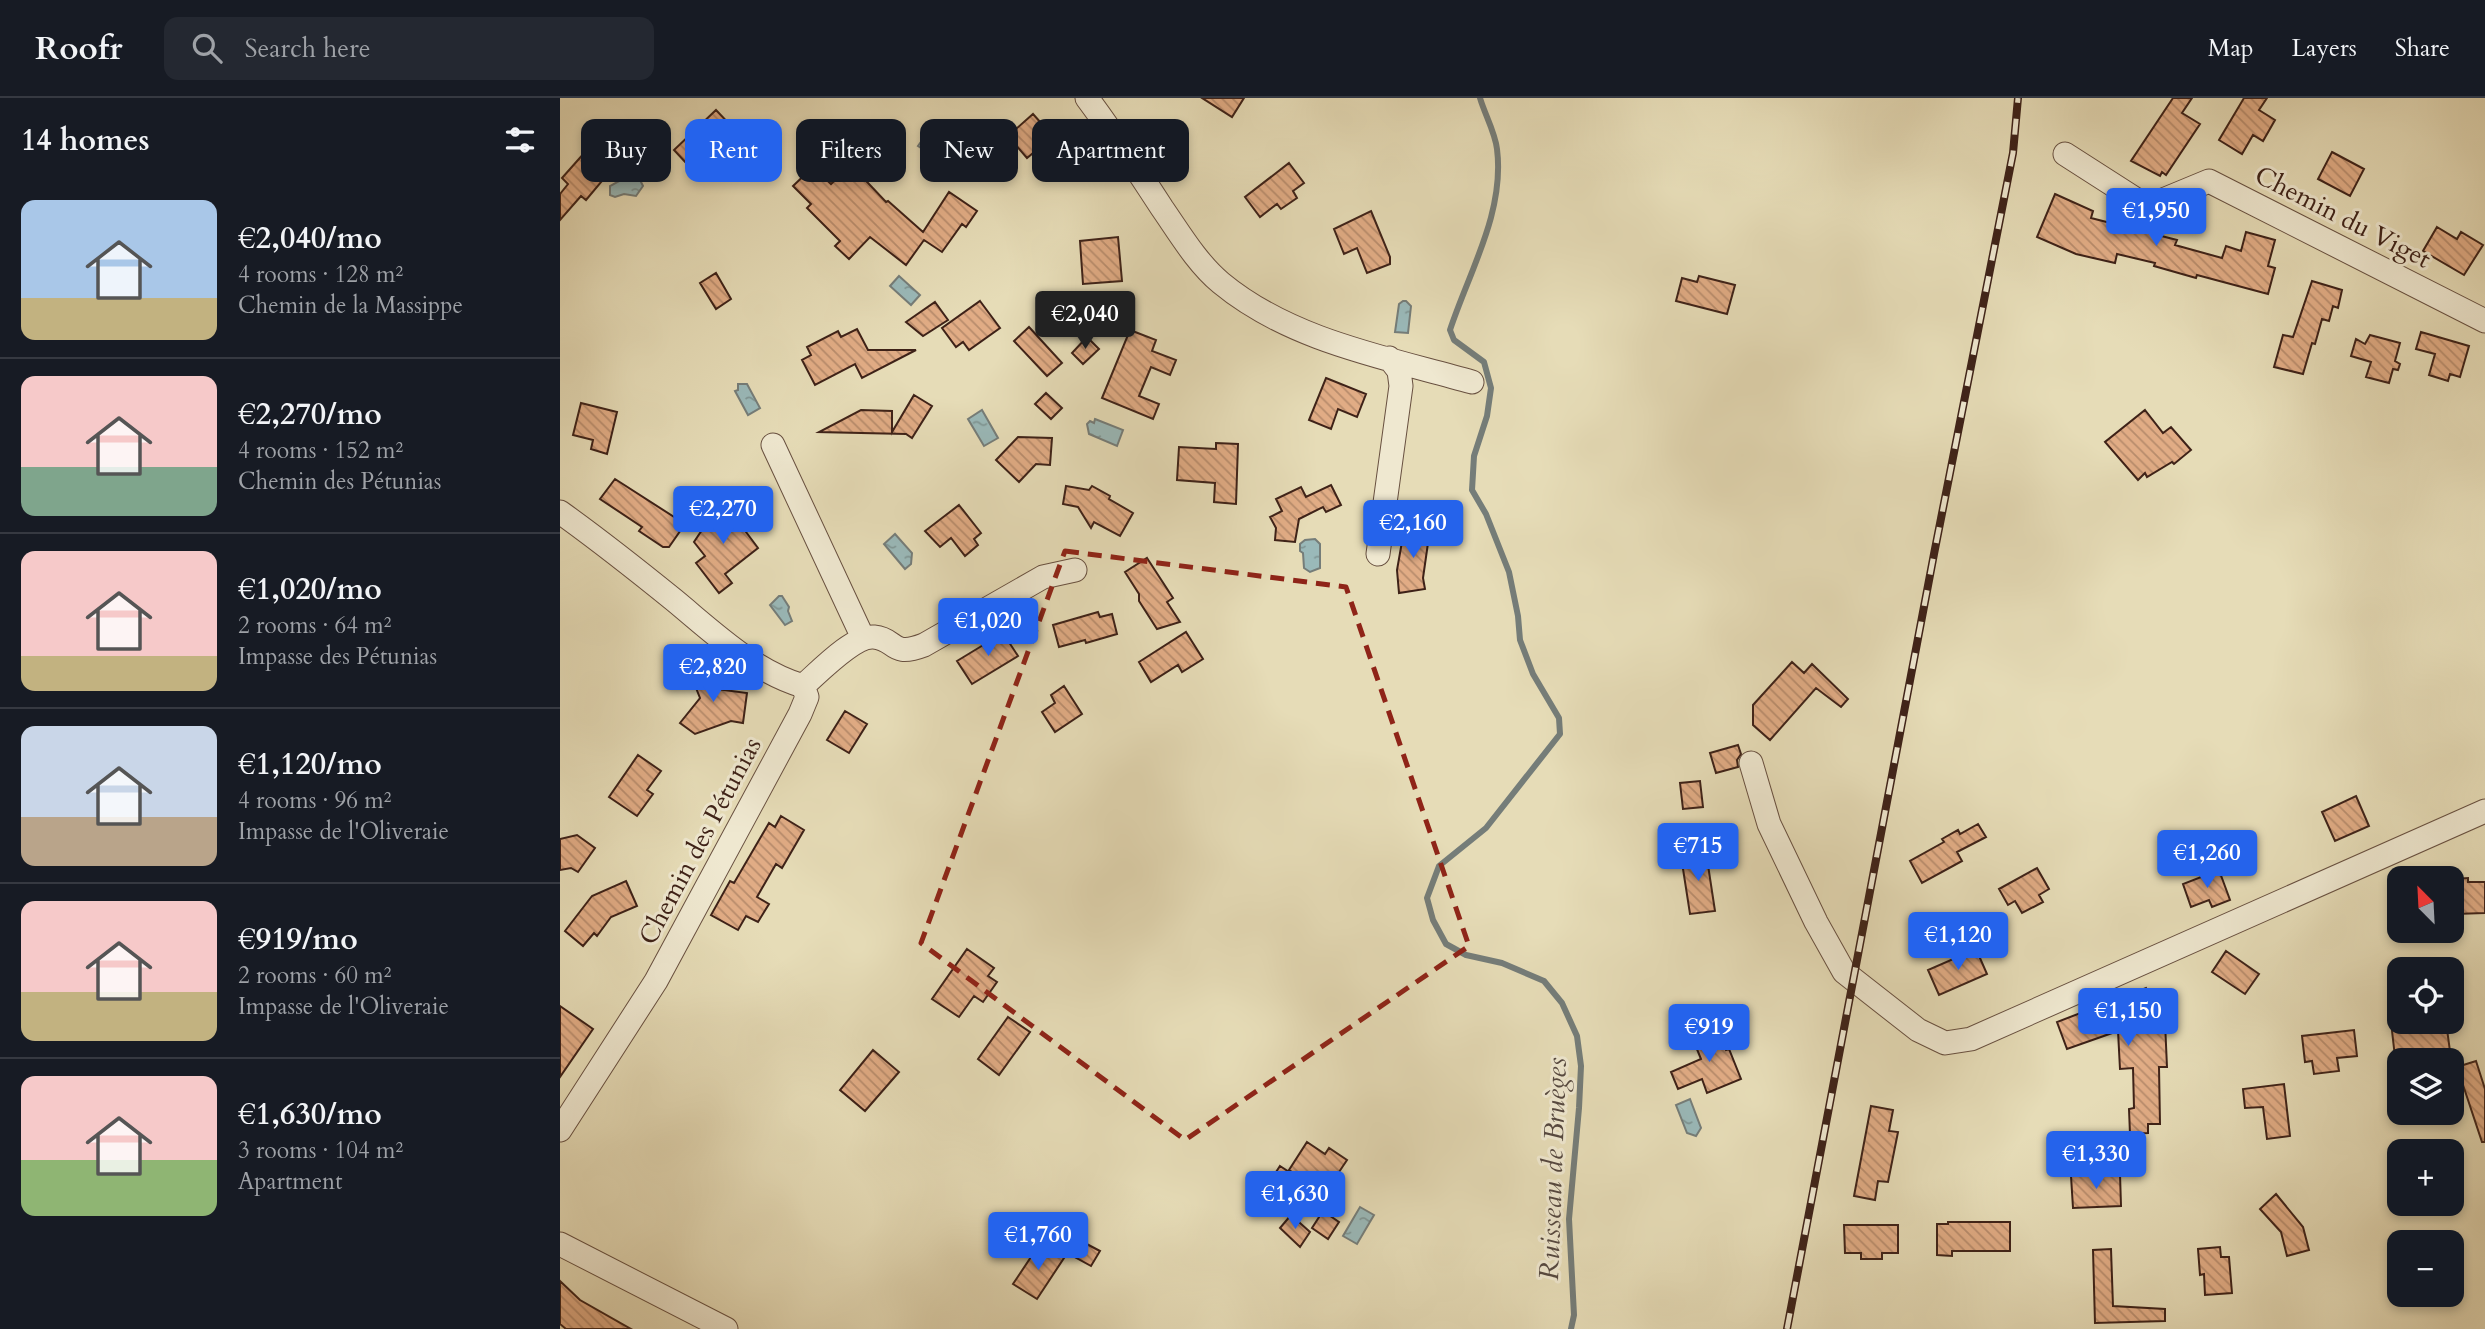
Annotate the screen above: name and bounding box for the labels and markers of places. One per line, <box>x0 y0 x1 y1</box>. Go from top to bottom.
pin: €1,950 <box>2099 188 2213 248</box>
pin: €2,040 <box>1028 292 1142 351</box>
pin: €2,270 <box>666 486 780 546</box>
pin: €2,160 <box>1356 500 1470 560</box>
pin: €1,020 <box>931 598 1045 658</box>
pin: €2,820 <box>656 644 770 704</box>
pin: €715 <box>1657 824 1739 883</box>
pin: €1,260 <box>2150 830 2264 890</box>
pin: €1,120 <box>1901 912 2015 972</box>
pin: €1,150 <box>2071 988 2185 1048</box>
pin: €919 <box>1668 1004 1750 1064</box>
pin: €1,330 <box>2039 1132 2153 1191</box>
pin: €1,630 <box>1238 1172 1352 1231</box>
pin: €1,760 <box>981 1212 1095 1272</box>

